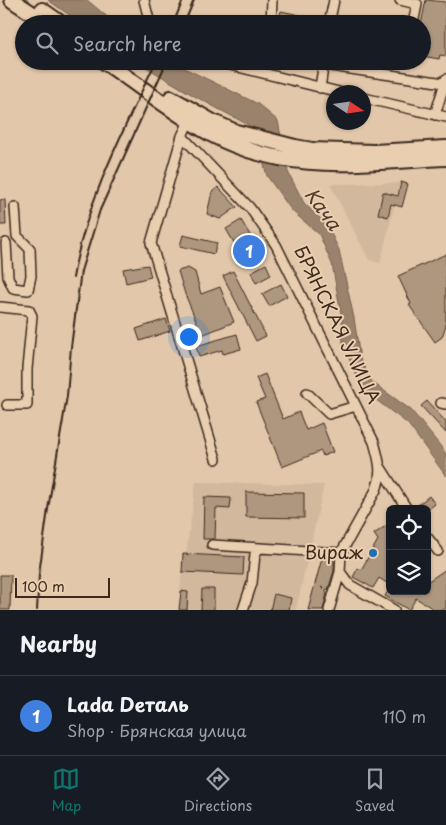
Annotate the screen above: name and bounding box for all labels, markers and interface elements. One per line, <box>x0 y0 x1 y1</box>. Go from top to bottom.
search box <box>15 15 431 70</box>
icon: search <box>33 29 61 57</box>
text: Search here <box>73 29 182 57</box>
north arrow <box>326 85 371 130</box>
water label: Кача <box>299 181 349 236</box>
pin: 1 <box>233 232 265 270</box>
street label: БРЯНСКАЯ УЛИЦА <box>288 241 388 408</box>
your location <box>176 324 202 350</box>
map controls <box>386 505 431 595</box>
button: locate <box>386 505 431 550</box>
place label: Вираж <box>305 538 364 565</box>
marker: Вираж <box>367 547 379 559</box>
button: layers <box>386 550 431 595</box>
scale bar <box>15 575 110 598</box>
text: 100 m <box>22 576 65 597</box>
text: Nearby <box>20 627 97 659</box>
text: Lada Dеталь <box>67 690 189 718</box>
text: 1 <box>32 704 40 728</box>
text: 110 m <box>383 704 426 728</box>
text: Shop · Брянская улица <box>67 718 247 742</box>
tab: Map <box>51 765 81 816</box>
tab: Directions <box>184 765 252 816</box>
tab: Saved <box>355 765 395 816</box>

